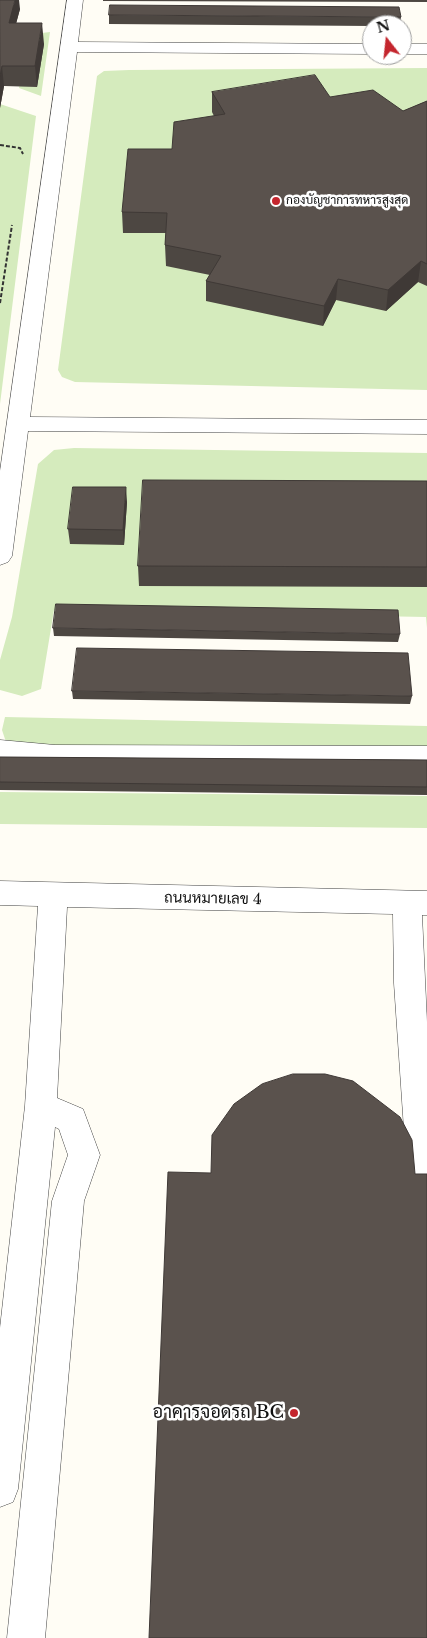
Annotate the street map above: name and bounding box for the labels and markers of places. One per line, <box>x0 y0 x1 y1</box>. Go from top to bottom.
place label: กองบัญชาการทหารสูงสุด <box>286 194 408 208</box>
marker: กองบัญชาการทหารสูงสุด <box>270 195 282 207</box>
place label: อาคารจอดรถ BC <box>153 1402 284 1424</box>
marker: อาคารจอดรถ BC <box>288 1407 300 1419</box>

